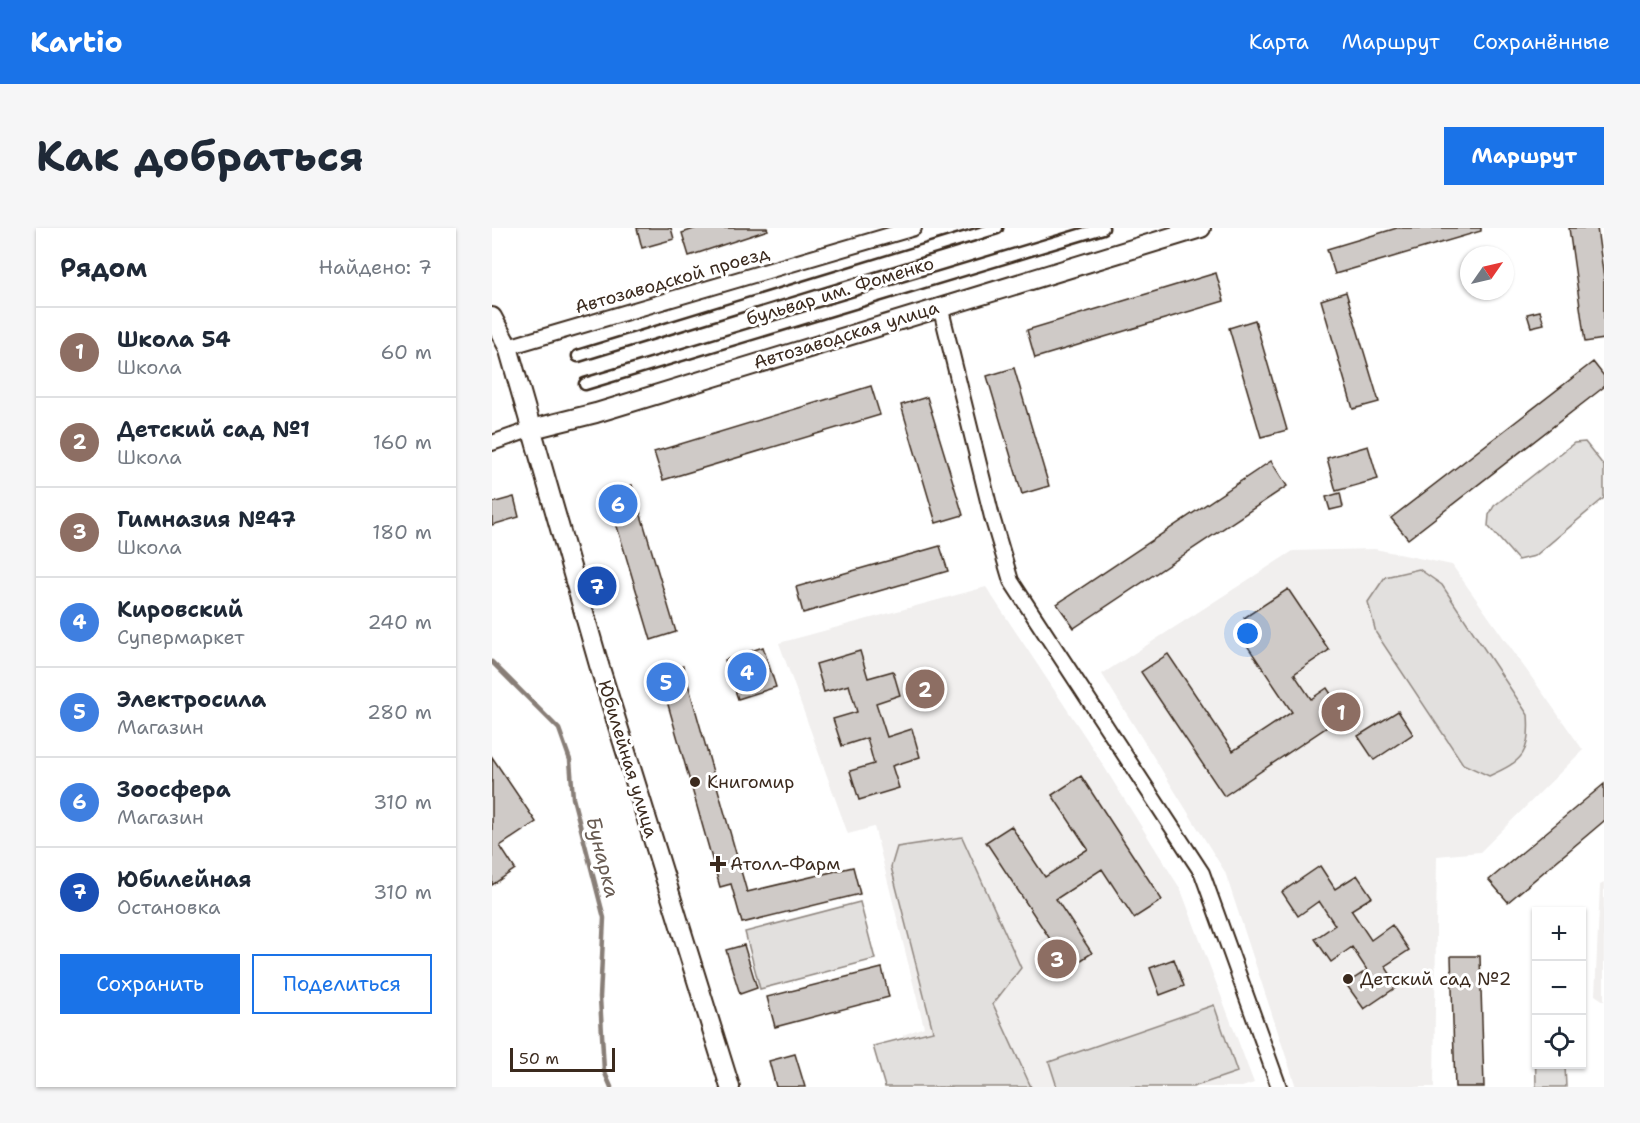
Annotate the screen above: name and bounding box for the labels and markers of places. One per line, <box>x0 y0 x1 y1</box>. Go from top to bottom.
pin: 6 <box>598 482 638 526</box>
pin: 7 <box>578 564 616 608</box>
pin: 4 <box>728 650 766 694</box>
pin: 5 <box>646 660 686 704</box>
pin: 2 <box>906 666 944 712</box>
pin: 1 <box>1322 690 1360 734</box>
place label: Книгомир <box>707 770 794 794</box>
marker: Книгомир <box>688 775 702 789</box>
place label: Атолл-Фарм <box>730 852 840 876</box>
marker: Атолл-Фарм <box>711 857 725 871</box>
pin: 3 <box>1038 936 1076 982</box>
place label: Детский сад №2 <box>1360 967 1511 991</box>
marker: Детский сад №2 <box>1341 972 1355 986</box>

